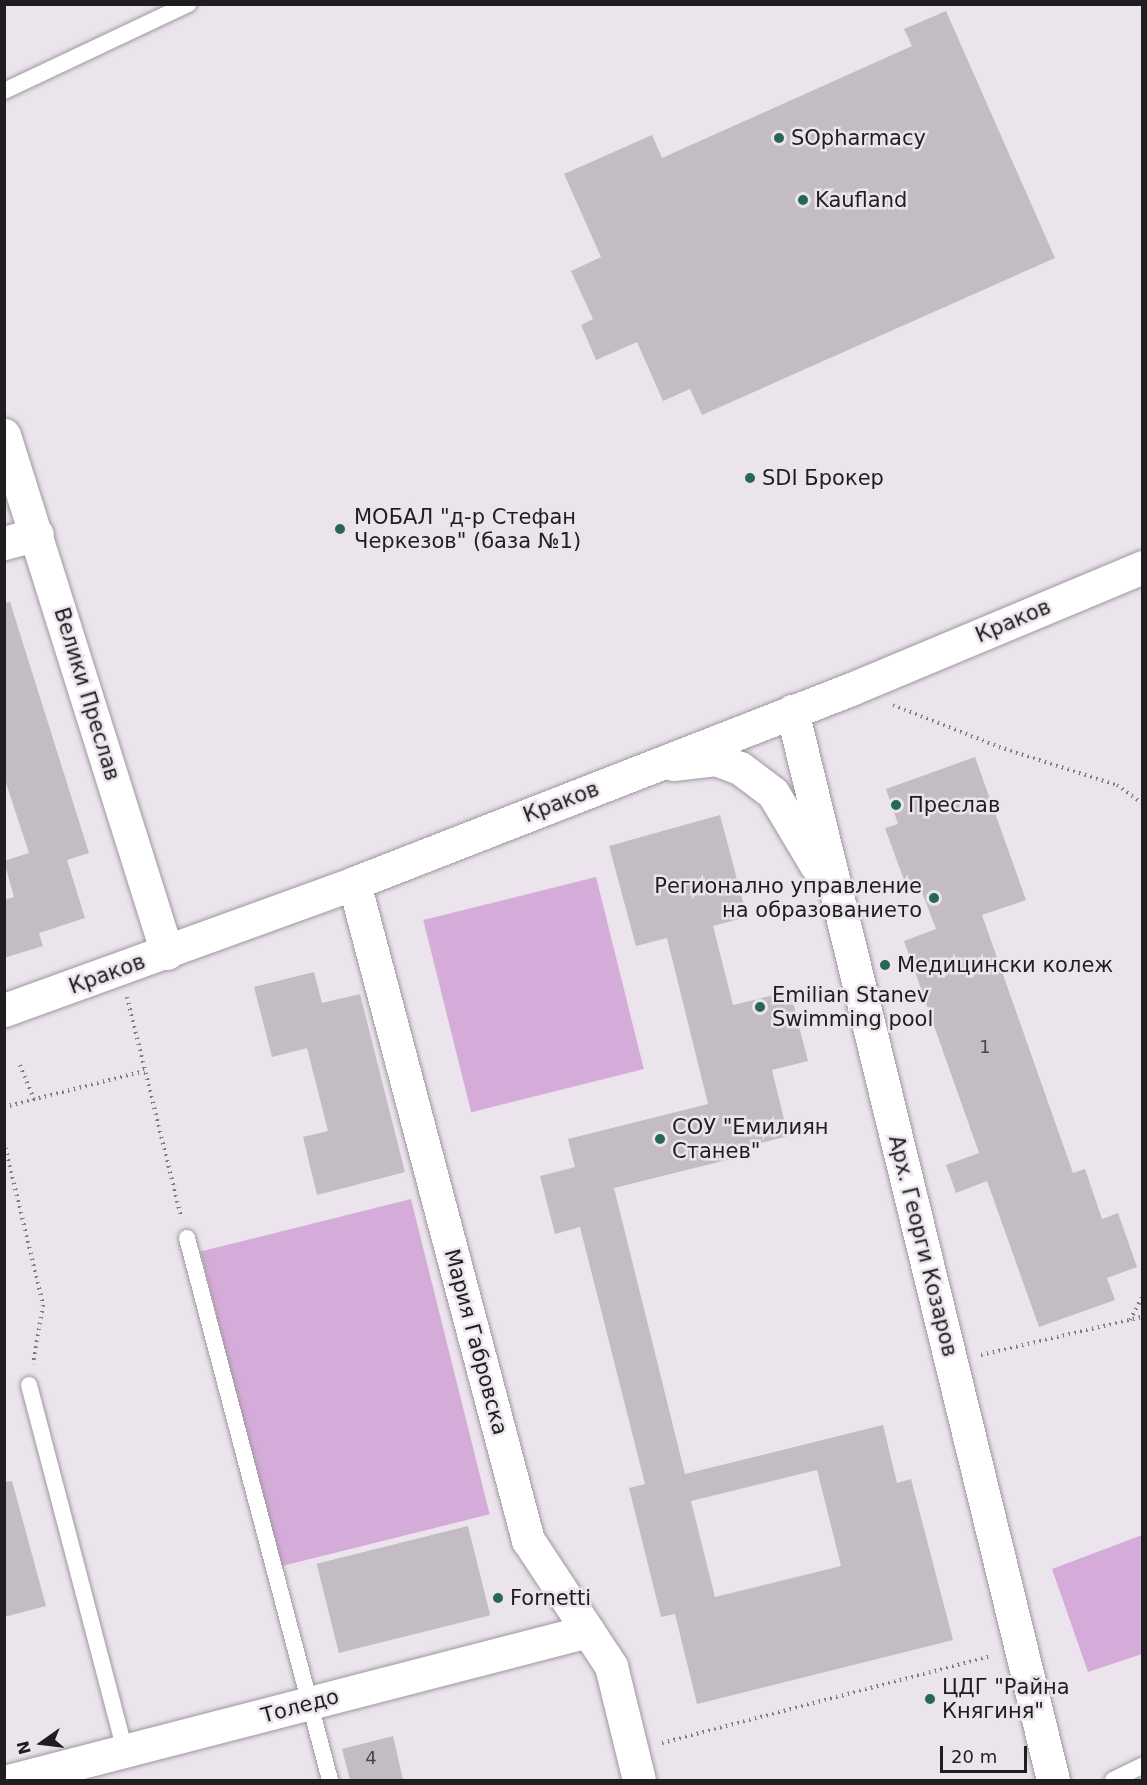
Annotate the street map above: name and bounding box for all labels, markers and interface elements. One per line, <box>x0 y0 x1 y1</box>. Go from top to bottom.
place label: SOpharmacy <box>791 125 926 151</box>
marker: SOpharmacy <box>772 131 786 145</box>
place label: Kaufland <box>815 187 907 213</box>
marker: Kaufland <box>796 193 810 207</box>
place label: SDI Брокер <box>762 465 884 491</box>
marker: SDI Брокер <box>743 471 757 485</box>
place label: МОБАЛ "д-р Стефан Черкезов" (база №1) <box>354 504 581 554</box>
marker: МОБАЛ "д-р Стефан Черкезов" (база №1) <box>331 520 349 538</box>
street label: Краков <box>972 594 1054 648</box>
street label: Велики Преслав <box>49 604 125 784</box>
street label: Краков <box>520 776 602 828</box>
place label: Преслав <box>908 792 1000 818</box>
marker: Преслав <box>889 798 903 812</box>
place label: Регионално управление на образованието <box>654 873 922 923</box>
marker: Регионално управление на образованието <box>927 891 941 905</box>
street label: Краков <box>66 949 148 999</box>
place label: Медицински колеж <box>897 952 1113 978</box>
marker: Медицински колеж <box>878 958 892 972</box>
place label: Emilian Stanev Swimming pool <box>772 982 933 1032</box>
marker: Emilian Stanev Swimming pool <box>753 1000 767 1014</box>
house number: 1 <box>979 1036 991 1058</box>
place label: СОУ "Емилиян Станев" <box>672 1114 829 1164</box>
marker: СОУ "Емилиян Станев" <box>653 1132 667 1146</box>
street label: Арх. Георги Козаров <box>883 1133 963 1359</box>
street label: Мария Габровска <box>439 1246 513 1438</box>
place label: Fornetti <box>510 1585 591 1611</box>
marker: Fornetti <box>491 1591 505 1605</box>
place label: ЦДГ "Райна Княгиня" <box>942 1674 1070 1724</box>
street label: Толедо <box>258 1684 342 1728</box>
marker: ЦДГ "Райна Княгиня" <box>923 1692 937 1706</box>
north arrow <box>12 1713 72 1773</box>
scale bar <box>943 1734 1030 1772</box>
text: N <box>13 1739 35 1756</box>
text: 20 m <box>951 1746 997 1767</box>
house number: 4 <box>365 1747 377 1769</box>

